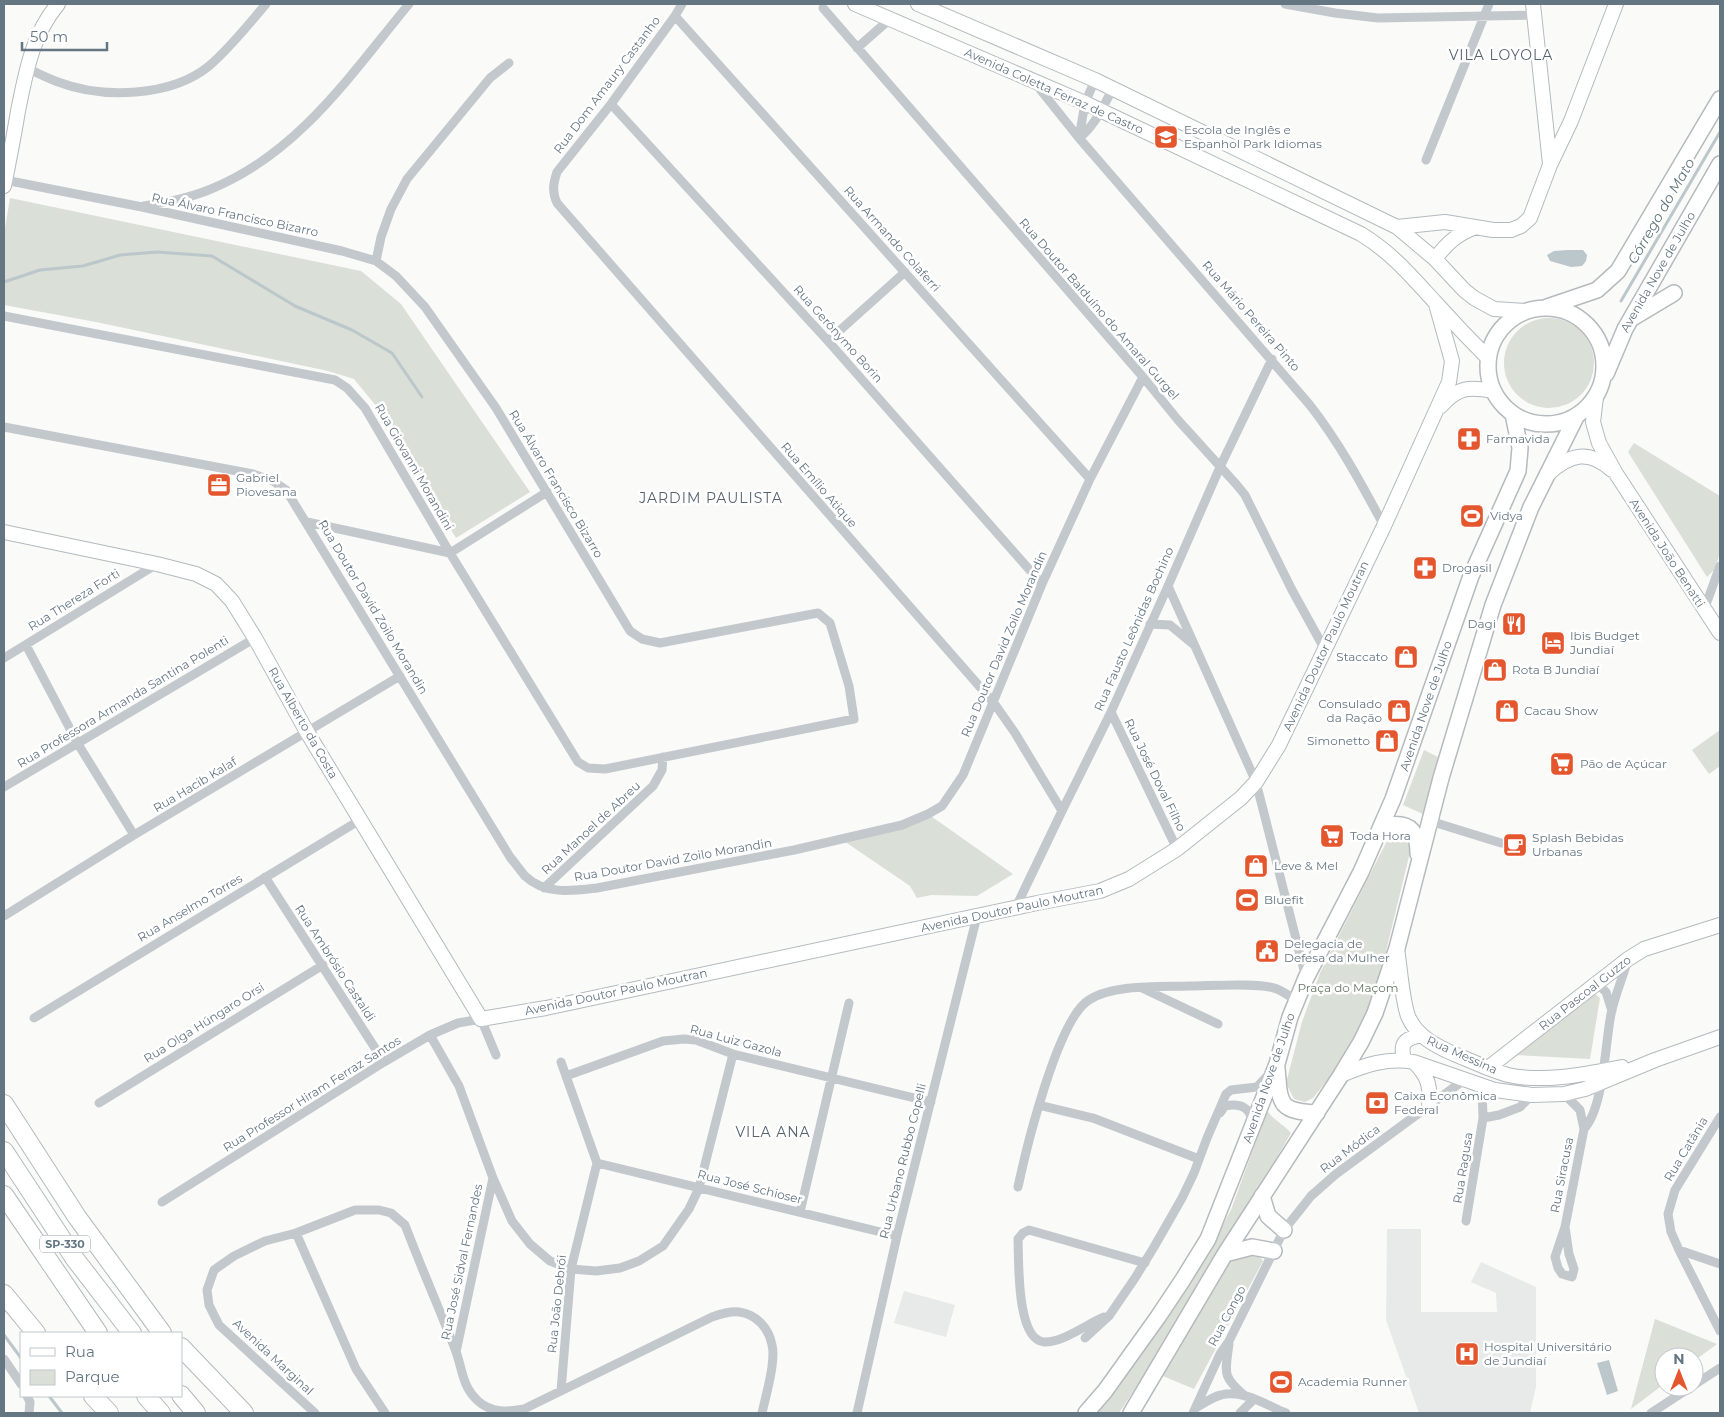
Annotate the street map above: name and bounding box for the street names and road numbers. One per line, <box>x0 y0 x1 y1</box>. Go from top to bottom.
street label: Rua Dom Amaury Castanho <box>550 13 663 156</box>
street label: Avenida Coletta Ferraz de Castro <box>962 44 1146 137</box>
street label: Rua Armando Colaferri <box>841 183 944 295</box>
street label: Rua Álvaro Francisco Bizarro <box>150 190 320 240</box>
street label: Avenida Nove de Julho <box>1617 209 1698 335</box>
street label: Rua Doutor Balduíno do Amaral Gurgel <box>1016 215 1182 403</box>
street label: Rua Mário Pereira Pinto <box>1199 257 1303 374</box>
street label: Rua Gerônymo Borin <box>791 282 886 386</box>
street label: Rua Giovanni Morandini <box>372 401 457 533</box>
street label: Rua Álvaro Francisco Bizarro <box>506 407 607 560</box>
street label: Rua Emílio Atique <box>778 439 861 530</box>
street label: Avenida João Benatti <box>1627 495 1708 610</box>
street label: Rua Doutor David Zoilo Morandin <box>315 517 432 697</box>
street label: Rua Fausto Leônidas Bochino <box>1090 544 1177 713</box>
street label: Rua Doutor David Zoilo Morandin <box>957 548 1050 739</box>
street label: Avenida Doutor Paulo Moutran <box>1279 558 1372 733</box>
street label: Rua Thereza Forti <box>25 565 122 634</box>
street label: Rua Professora Armanda Santina Polenti <box>14 632 231 771</box>
street label: Avenida Nove de Julho <box>1396 639 1455 773</box>
street label: Rua Alberto da Costa <box>265 664 341 781</box>
street label: Rua José Doval Filho <box>1122 716 1189 834</box>
street label: Rua Hacib Kalaf <box>150 753 240 815</box>
street label: Rua Manoel de Abreu <box>538 778 643 877</box>
street label: Rua Doutor David Zoilo Morandin <box>573 835 773 884</box>
street label: Rua Anselmo Torres <box>135 870 245 945</box>
street label: Avenida Doutor Paulo Moutran <box>919 882 1104 935</box>
street label: Rua Ambrósio Castaldi <box>292 902 379 1024</box>
street label: Rua Pascoal Guzzo <box>1536 952 1634 1033</box>
street label: Avenida Doutor Paulo Moutran <box>523 965 708 1018</box>
street label: Rua Olga Húngaro Orsi <box>141 979 267 1066</box>
street label: Avenida Nove de Julho <box>1239 1011 1298 1145</box>
street label: Rua Luiz Gazola <box>688 1021 784 1060</box>
street label: Rua Professor Hiram Ferraz Santos <box>220 1032 404 1155</box>
street label: Rua Messina <box>1425 1032 1500 1077</box>
street label: Rua Urbano Rubbo Copelli <box>876 1082 929 1240</box>
street label: Rua Catânia <box>1660 1114 1711 1184</box>
street label: Rua Módica <box>1317 1121 1383 1176</box>
street label: Rua Ragusa <box>1449 1131 1476 1205</box>
street label: Rua Siracusa <box>1547 1136 1576 1214</box>
street label: Rua José Schioser <box>696 1166 804 1207</box>
street label: Rua José Sidval Fernandes <box>438 1182 485 1341</box>
road number: SP-330 <box>40 1236 90 1252</box>
street label: Rua João Debrói <box>544 1254 569 1354</box>
street label: Rua Congo <box>1204 1283 1249 1349</box>
street label: Avenida Marginal <box>230 1315 317 1398</box>

